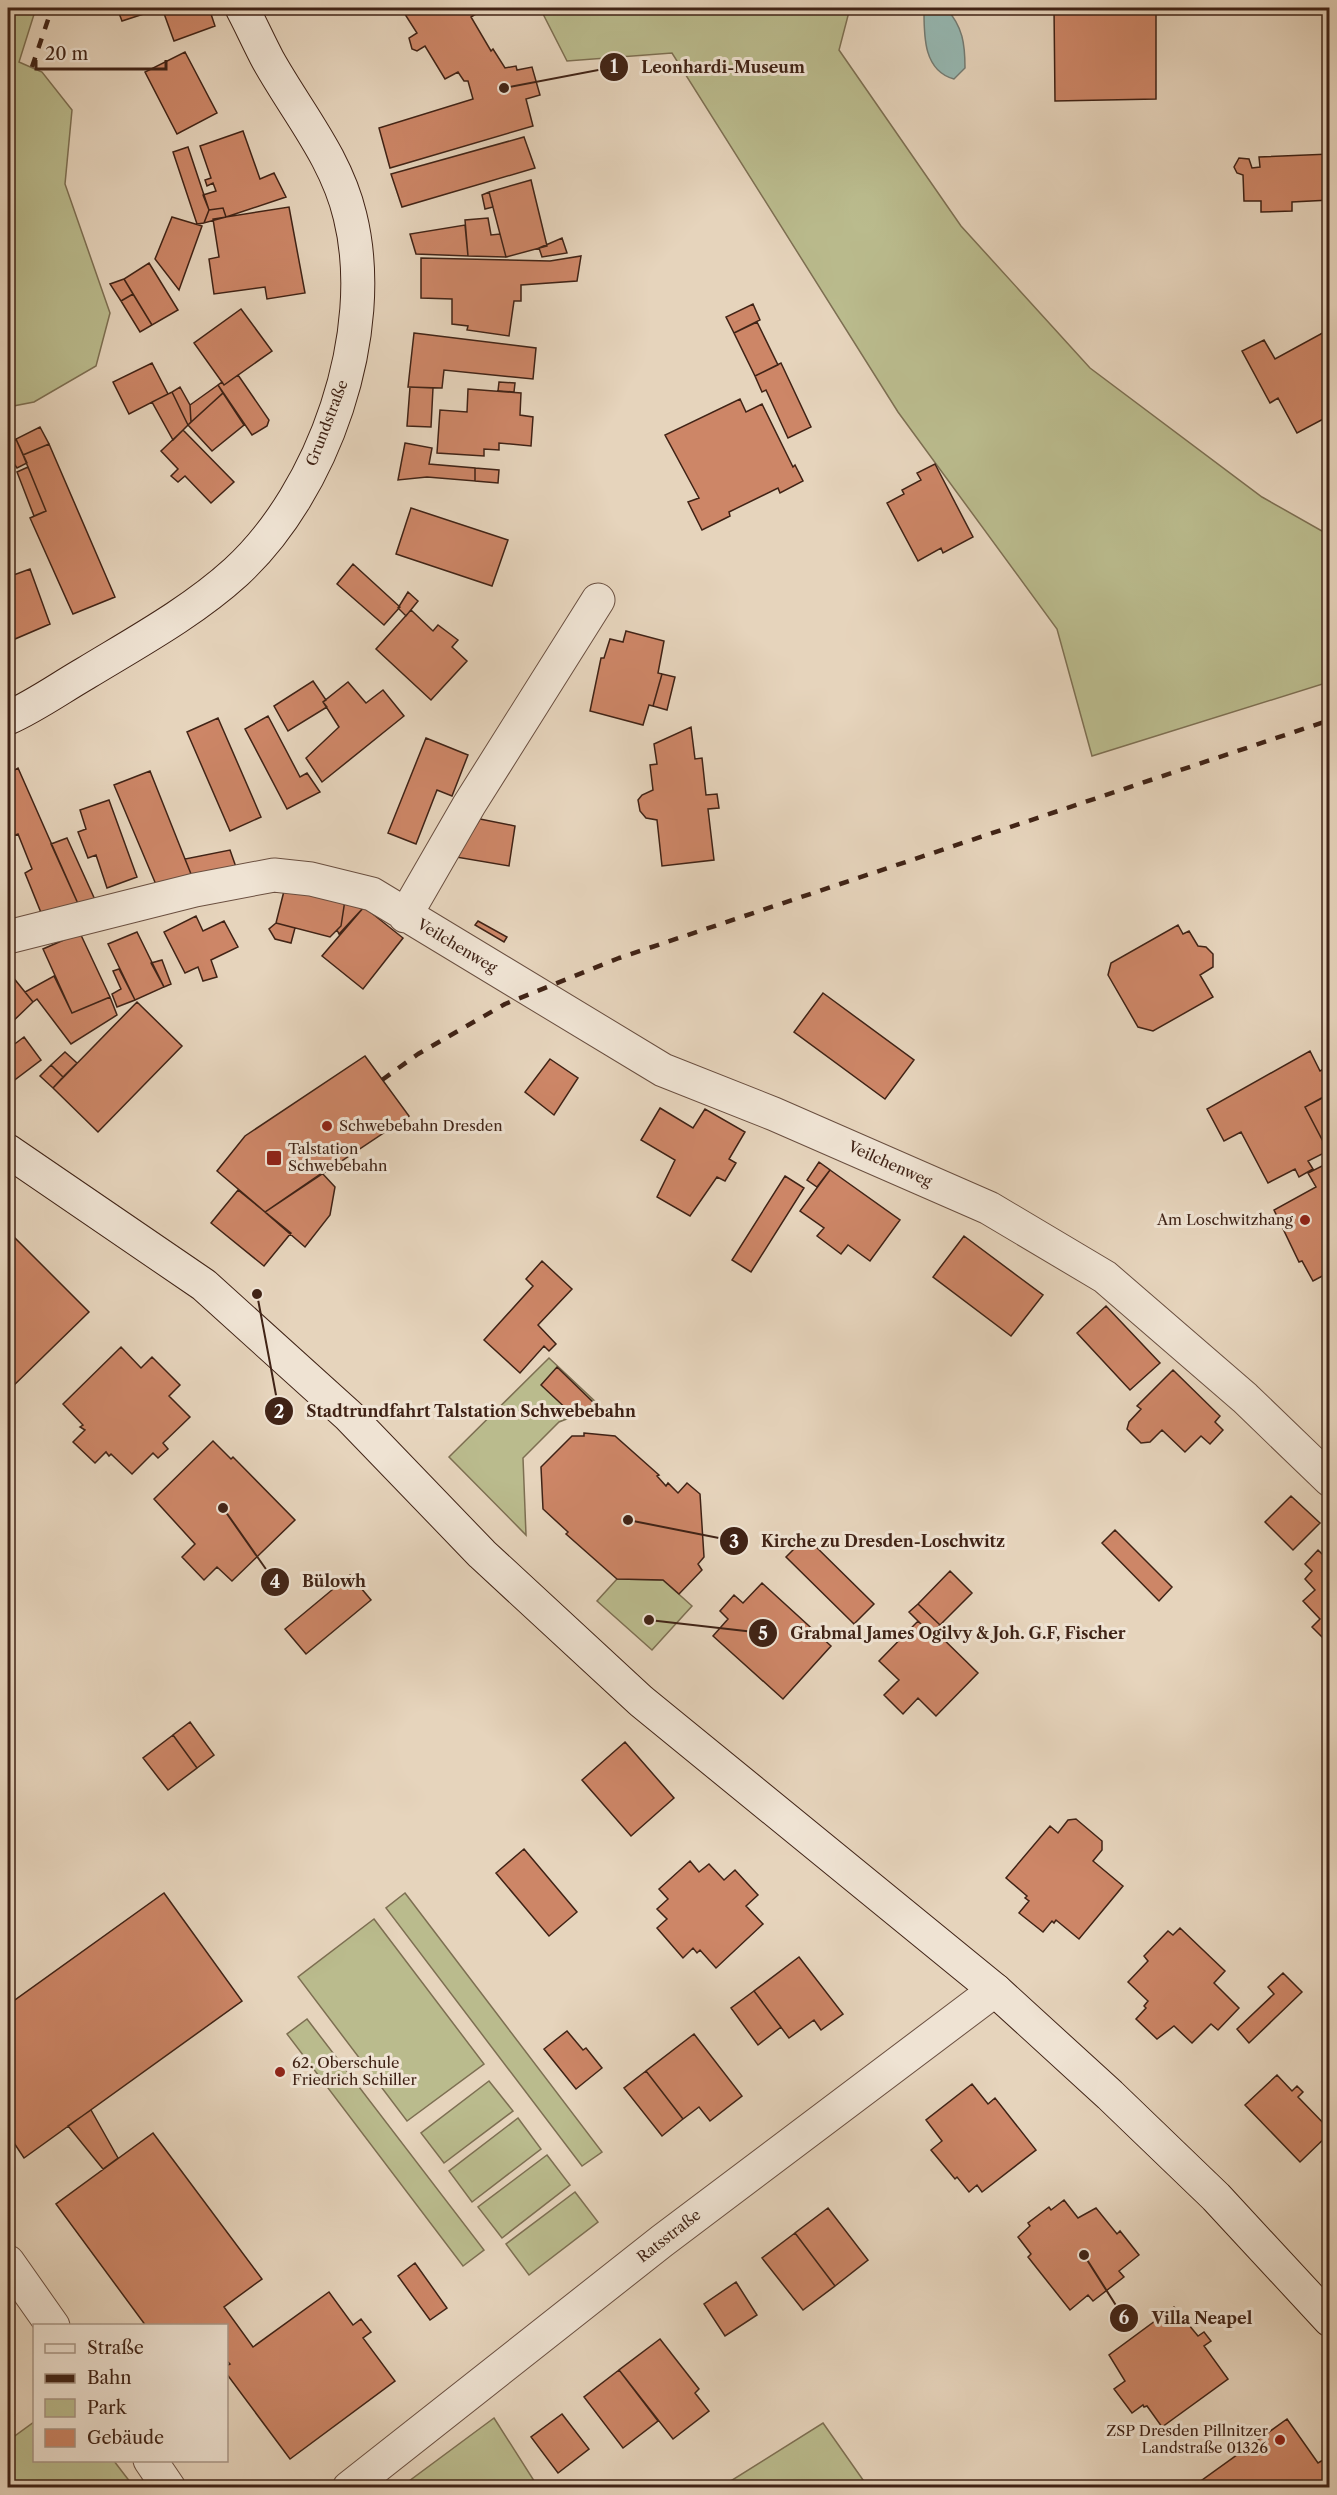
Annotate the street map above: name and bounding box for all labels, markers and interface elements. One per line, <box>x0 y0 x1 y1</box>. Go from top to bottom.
scale bar <box>36 33 166 71</box>
text: 20 m <box>45 43 89 65</box>
callout: Leonhardi-Museum <box>599 50 817 84</box>
text: 1 <box>610 56 618 78</box>
text: Leonhardi-Museum <box>641 57 805 77</box>
street label: Grundstraße <box>301 377 352 469</box>
street label: Veilchenweg <box>413 914 501 977</box>
place label: Schwebebahn Dresden <box>339 1116 503 1135</box>
marker: Schwebebahn Dresden <box>320 1119 334 1133</box>
street label: Veilchenweg <box>844 1136 935 1191</box>
place label: Talstation Schwebebahn <box>288 1139 388 1175</box>
marker: Talstation Schwebebahn <box>265 1149 283 1167</box>
place label: Am Loschwitzhang <box>1156 1210 1293 1229</box>
marker: Am Loschwitzhang <box>1298 1213 1312 1227</box>
callout: Stadtrundfahrt Talstation Schwebebahn <box>264 1394 648 1428</box>
text: 2 <box>274 1401 284 1423</box>
text: Stadtrundfahrt Talstation Schwebebahn <box>306 1401 636 1421</box>
callout: Kirche zu Dresden-Loschwitz <box>719 1524 1017 1558</box>
text: 3 <box>729 1531 739 1553</box>
text: Kirche zu Dresden-Loschwitz <box>761 1531 1005 1551</box>
callout: Bülowh <box>260 1565 378 1599</box>
text: 4 <box>270 1571 280 1593</box>
text: Bülowh <box>302 1571 366 1591</box>
callout: Grabmal James Ogilvy & Joh. G.F, Fischer <box>748 1616 1137 1650</box>
text: 5 <box>758 1623 768 1645</box>
text: Grabmal James Ogilvy & Joh. G.F, Fischer <box>790 1623 1126 1643</box>
place label: 62. Oberschule Friedrich Schiller <box>292 2053 417 2089</box>
marker: 62. Oberschule Friedrich Schiller <box>273 2065 287 2079</box>
street label: Ratsstraße <box>633 2205 704 2266</box>
callout: Villa Neapel <box>1109 2301 1264 2335</box>
text: 6 <box>1119 2307 1130 2329</box>
text: Villa Neapel <box>1151 2308 1253 2328</box>
legend <box>33 2324 228 2462</box>
text: Straße <box>87 2337 144 2359</box>
text: Bahn <box>87 2367 132 2389</box>
text: Park <box>87 2397 128 2419</box>
place label: ZSP Dresden Pillnitzer Landstraße 01326 <box>1106 2421 1269 2457</box>
text: Gebäude <box>87 2427 164 2449</box>
marker: ZSP Dresden Pillnitzer Landstraße 01326 <box>1273 2433 1287 2447</box>

